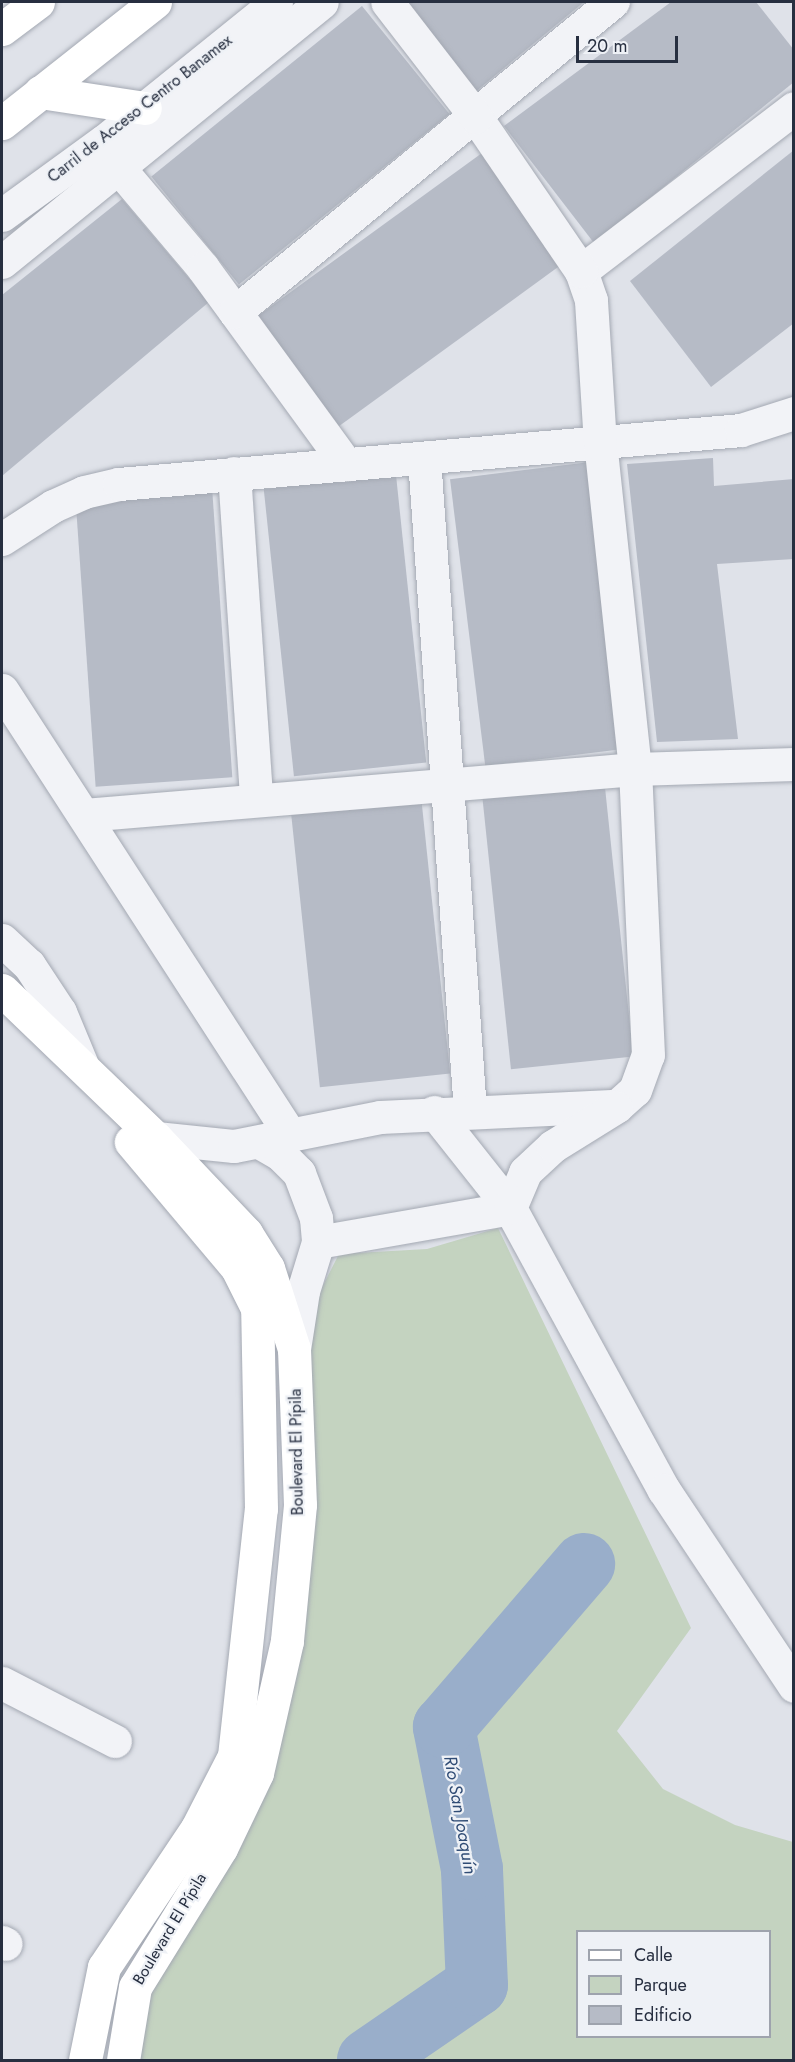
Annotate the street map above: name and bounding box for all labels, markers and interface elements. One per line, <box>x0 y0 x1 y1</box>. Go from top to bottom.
scale bar <box>579 24 681 62</box>
street label: Carril de Acceso Centro Banamex <box>44 31 236 187</box>
text: 20 m <box>587 33 627 59</box>
street label: Boulevard El Pípila <box>286 1388 308 1516</box>
water label: Río San Joaquín <box>439 1754 481 1876</box>
street label: Boulevard El Pípila <box>129 1870 211 1988</box>
legend <box>576 1930 771 2038</box>
text: Calle <box>634 1942 673 1968</box>
text: Parque <box>634 1972 687 1998</box>
text: Edificio <box>634 2002 692 2028</box>

